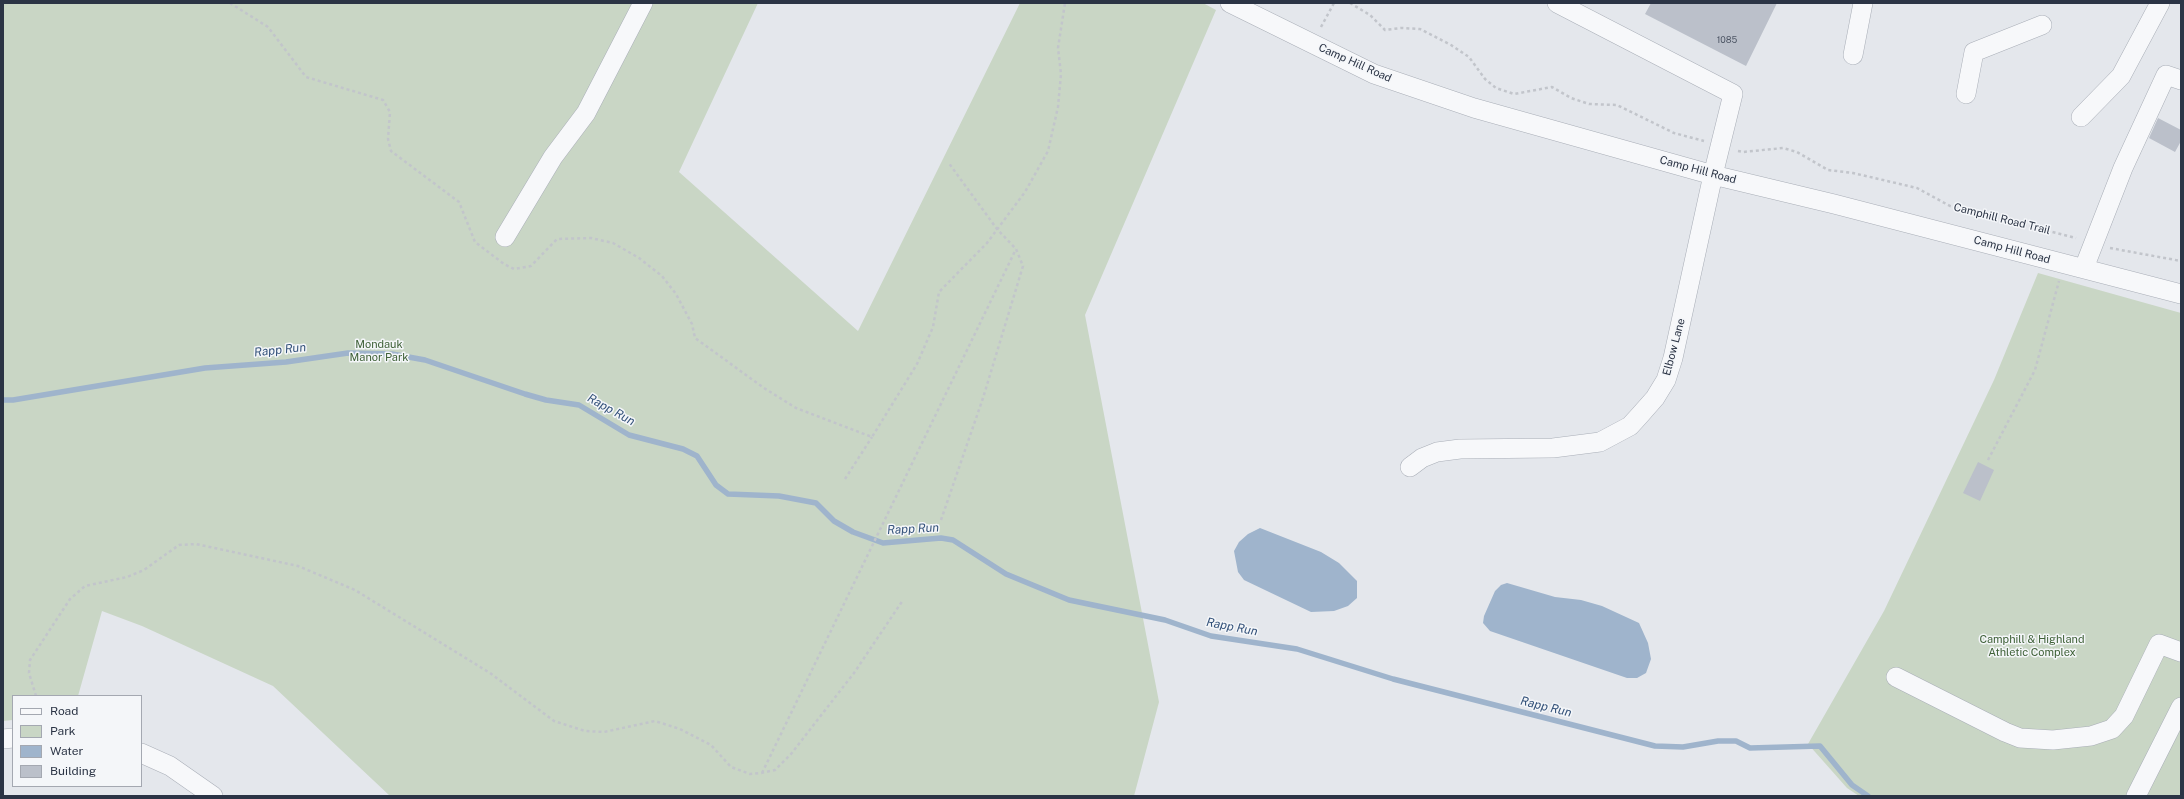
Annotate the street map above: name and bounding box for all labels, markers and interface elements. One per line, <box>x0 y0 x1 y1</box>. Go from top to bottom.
house number: 1085 <box>1717 35 1737 45</box>
street label: Camp Hill Road <box>1316 41 1394 85</box>
street label: Camp Hill Road <box>1658 153 1738 187</box>
street label: Camphill Road Trail <box>1952 201 2052 237</box>
street label: Camp Hill Road <box>1972 233 2052 267</box>
street label: Elbow Lane <box>1660 317 1688 377</box>
park label: Mondauk Manor Park <box>350 338 408 364</box>
water label: Rapp Run <box>253 340 307 360</box>
water label: Rapp Run <box>585 391 637 429</box>
water label: Rapp Run <box>887 520 939 538</box>
water label: Rapp Run <box>1205 615 1259 639</box>
park label: Camphill & Highland Athletic Complex <box>1979 633 2085 659</box>
water label: Rapp Run <box>1519 694 1573 720</box>
legend <box>12 695 142 787</box>
text: Road <box>50 704 78 718</box>
text: Park <box>50 724 76 738</box>
text: Water <box>50 744 83 758</box>
text: Building <box>50 764 96 778</box>

